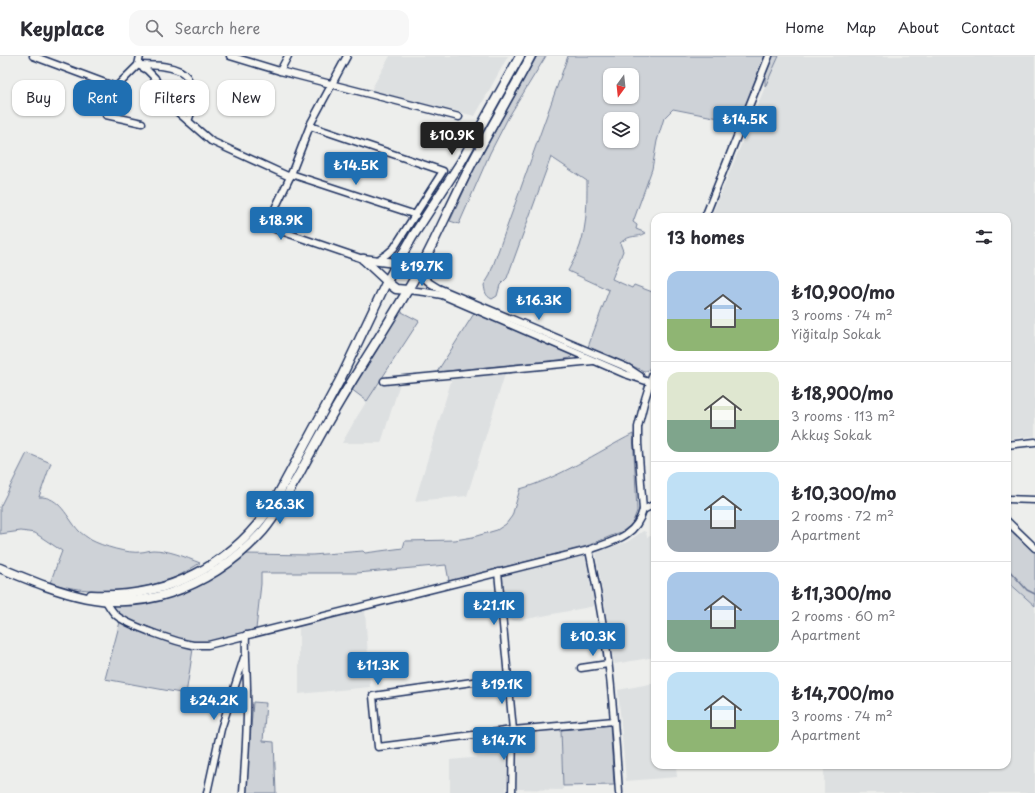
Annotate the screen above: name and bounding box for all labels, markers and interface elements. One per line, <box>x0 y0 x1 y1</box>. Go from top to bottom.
search box <box>129 10 409 46</box>
text: Keyplace <box>20 14 105 42</box>
text: Search here <box>175 16 260 39</box>
icon: search <box>143 17 165 39</box>
text: Home <box>785 17 824 38</box>
text: Map <box>846 17 876 38</box>
text: About <box>898 17 939 38</box>
text: Contact <box>961 17 1015 38</box>
north arrow <box>603 68 639 104</box>
map controls <box>603 68 639 148</box>
chip: Buy <box>12 80 65 116</box>
chip: Rent <box>73 80 132 116</box>
chip: Filters <box>140 80 209 116</box>
chip: New <box>217 80 275 116</box>
pin: ₺14.5K <box>712 106 778 140</box>
text: ₺14.5K <box>722 109 768 128</box>
button: layers <box>603 112 639 148</box>
pin: ₺10.9K <box>419 122 485 156</box>
text: ₺10.9K <box>429 125 475 144</box>
pin: ₺14.5K <box>323 152 389 186</box>
text: ₺14.5K <box>333 155 379 174</box>
pin: ₺18.9K <box>248 207 314 241</box>
text: ₺18.9K <box>259 210 303 229</box>
text: 13 homes <box>667 224 744 250</box>
icon: filters <box>973 226 995 248</box>
pin: ₺19.7K <box>389 253 455 287</box>
text: ₺19.7K <box>400 256 444 275</box>
text: ₺10,900/mo <box>791 279 895 305</box>
pin: ₺16.3K <box>506 287 572 321</box>
icon: home <box>699 287 747 335</box>
text: ₺16.3K <box>516 290 562 309</box>
text: 3 rooms · 74 m² <box>791 305 893 324</box>
text: Yiğitalp Sokak <box>791 324 881 343</box>
text: ₺18,900/mo <box>791 380 893 406</box>
icon: home <box>699 388 747 436</box>
text: 3 rooms · 113 m² <box>791 406 895 425</box>
text: Akkuş Sokak <box>791 425 872 444</box>
text: ₺10,300/mo <box>791 480 896 506</box>
icon: home <box>699 488 747 536</box>
pin: ₺26.3K <box>247 491 313 525</box>
text: ₺26.3K <box>256 494 304 513</box>
text: 2 rooms · 72 m² <box>791 506 894 525</box>
text: Apartment <box>791 525 860 544</box>
text: ₺11,300/mo <box>791 580 891 606</box>
icon: home <box>699 588 747 636</box>
pin: ₺21.1K <box>461 592 527 626</box>
text: ₺21.1K <box>473 595 515 614</box>
text: 2 rooms · 60 m² <box>791 606 896 625</box>
pin: ₺10.3K <box>560 623 626 657</box>
text: Apartment <box>791 625 860 644</box>
text: ₺10.3K <box>570 626 616 645</box>
pin: ₺11.3K <box>345 652 411 686</box>
text: ₺11.3K <box>357 655 399 674</box>
pin: ₺19.1K <box>469 671 535 705</box>
text: ₺19.1K <box>481 674 523 693</box>
text: ₺14,700/mo <box>791 680 894 706</box>
pin: ₺24.2K <box>181 687 247 721</box>
icon: home <box>699 688 747 736</box>
text: ₺24.2K <box>189 690 239 709</box>
text: 3 rooms · 74 m² <box>791 706 893 725</box>
text: Apartment <box>791 725 860 744</box>
pin: ₺14.7K <box>471 727 537 761</box>
text: ₺14.7K <box>482 730 526 749</box>

